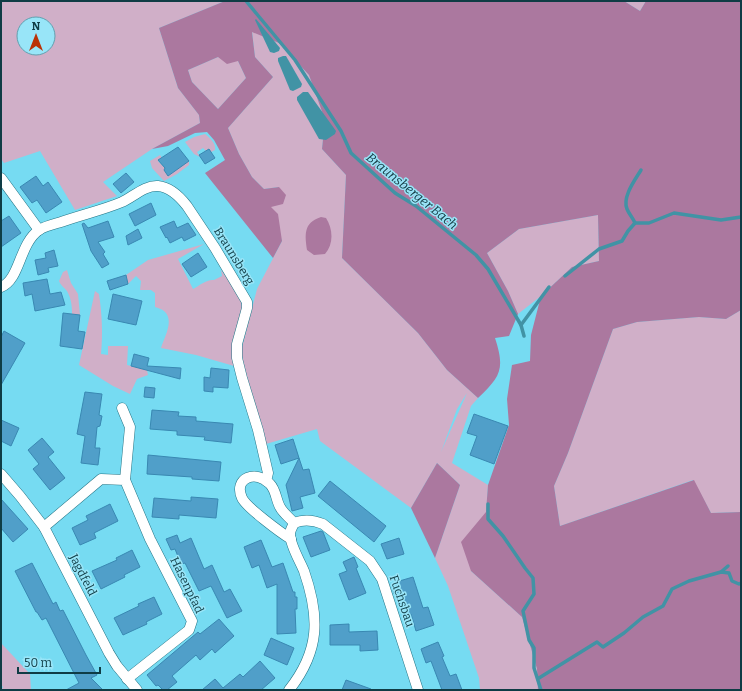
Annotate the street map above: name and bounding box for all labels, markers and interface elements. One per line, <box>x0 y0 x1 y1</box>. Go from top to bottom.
north arrow <box>16 16 56 56</box>
text: N <box>32 20 41 33</box>
water label: Braunsberger Bach <box>363 150 461 232</box>
street label: Braunsberg <box>211 225 257 288</box>
street label: Jagdfeld <box>66 551 99 598</box>
street label: Hasenpfad <box>167 555 207 615</box>
street label: Fuchsbau <box>387 573 418 629</box>
scale bar <box>18 649 100 675</box>
text: 50 m <box>24 656 53 670</box>

